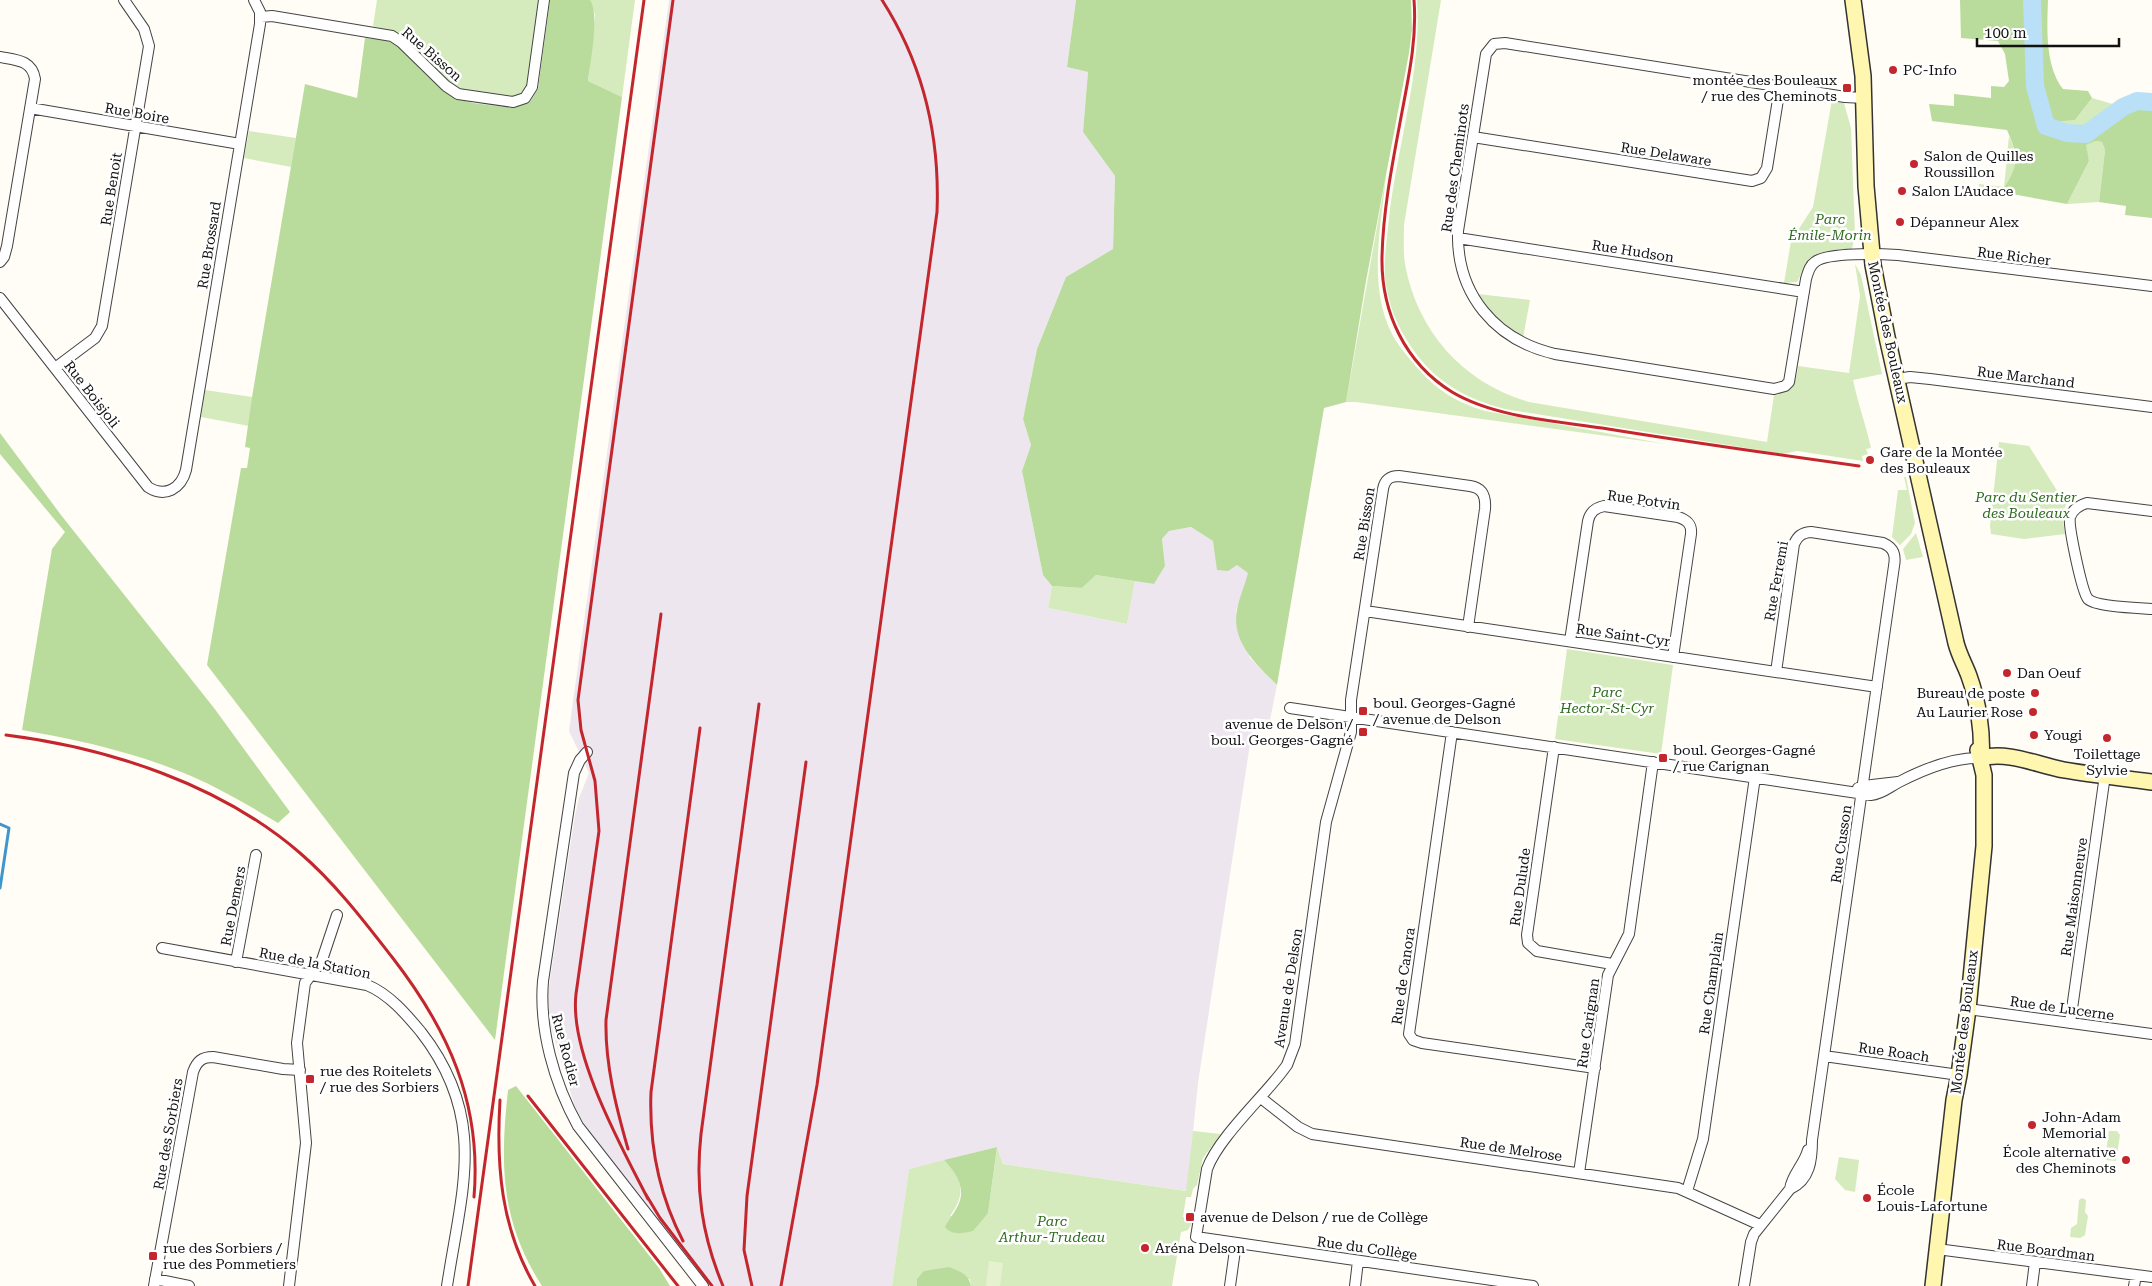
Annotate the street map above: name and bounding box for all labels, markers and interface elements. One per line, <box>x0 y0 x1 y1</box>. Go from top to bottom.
scale bar <box>1977 15 2120 47</box>
street label: Rue Bisson <box>399 24 465 84</box>
text: 100 m <box>1984 24 2027 42</box>
place label: PC-Info <box>1903 62 1957 78</box>
marker: PC-Info <box>1887 64 1899 76</box>
place label: montée des Bouleaux / rue des Cheminots <box>1693 72 1837 104</box>
marker: montée des Bouleaux / rue des Cheminots <box>1841 82 1853 94</box>
street label: Rue Boire <box>103 99 171 127</box>
street label: Rue des Cheminots <box>1438 102 1472 233</box>
street label: Rue Delaware <box>1619 139 1713 169</box>
place label: Salon de Quilles Roussillon <box>1924 148 2034 180</box>
street label: Rue Benoit <box>97 151 125 227</box>
marker: Salon de Quilles Roussillon <box>1908 158 1920 170</box>
place label: Salon L'Audace <box>1912 183 2014 199</box>
marker: Salon L'Audace <box>1896 185 1908 197</box>
street label: Rue Brossard <box>194 200 224 290</box>
park label: Parc Émile-Morin <box>1787 211 1872 243</box>
place label: Dépanneur Alex <box>1910 214 2019 230</box>
marker: Dépanneur Alex <box>1894 216 1906 228</box>
street label: Rue Hudson <box>1591 237 1675 265</box>
street label: Rue Richer <box>1976 244 2052 268</box>
street label: Montée des Bouleaux <box>1865 259 1911 405</box>
street label: Rue Boisjoli <box>61 357 123 431</box>
street label: Rue Marchand <box>1976 363 2076 391</box>
place label: Gare de la Montée des Bouleaux <box>1880 444 2003 476</box>
marker: Gare de la Montée des Bouleaux <box>1864 454 1876 466</box>
street label: Rue Bisson <box>1350 486 1378 562</box>
street label: Rue Potvin <box>1606 487 1682 513</box>
park label: Parc du Sentier des Bouleaux <box>1974 489 2077 521</box>
street label: Rue Ferremi <box>1761 539 1791 622</box>
street label: Rue Saint-Cyr <box>1575 620 1671 650</box>
place label: Dan Oeuf <box>2017 665 2082 681</box>
marker: Dan Oeuf <box>2001 667 2013 679</box>
park label: Parc Hector-St-Cyr <box>1559 684 1654 716</box>
place label: Bureau de poste <box>1917 685 2025 701</box>
marker: Bureau de poste <box>2029 687 2041 699</box>
place label: boul. Georges-Gagné / avenue de Delson <box>1372 695 1516 727</box>
place label: Au Laurier Rose <box>1916 704 2023 720</box>
marker: boul. Georges-Gagné / avenue de Delson <box>1357 705 1369 717</box>
marker: Au Laurier Rose <box>2027 706 2039 718</box>
place label: avenue de Delson / boul. Georges-Gagné <box>1211 716 1354 748</box>
marker: avenue de Delson / boul. Georges-Gagné <box>1357 726 1369 738</box>
place label: Yougi <box>2044 727 2083 743</box>
marker: Yougi <box>2028 729 2040 741</box>
marker: Toilettage Sylvie <box>2101 732 2113 744</box>
place label: boul. Georges-Gagné / rue Carignan <box>1672 742 1816 774</box>
place label: Toilettage Sylvie <box>2074 746 2141 778</box>
marker: boul. Georges-Gagné / rue Carignan <box>1657 752 1669 764</box>
street label: Rue Cusson <box>1828 804 1854 884</box>
street label: Rue Maisonneuve <box>2058 836 2090 957</box>
street label: Rue Dulude <box>1507 847 1533 927</box>
street label: Rue Demers <box>217 864 249 947</box>
street label: Rue de Canora <box>1388 926 1418 1026</box>
street label: Avenue de Delson <box>1271 927 1305 1049</box>
street label: Rue Champlain <box>1696 931 1726 1035</box>
street label: Rue de la Station <box>258 944 372 982</box>
street label: Montée des Bouleaux <box>1947 949 1981 1095</box>
street label: Rue Carignan <box>1574 977 1602 1069</box>
street label: Rue de Lucerne <box>2009 993 2115 1023</box>
street label: Rue Rodier <box>549 1012 583 1088</box>
street label: Rue Roach <box>1857 1039 1931 1065</box>
place label: rue des Roitelets / rue des Sorbiers <box>319 1063 439 1095</box>
marker: rue des Roitelets / rue des Sorbiers <box>304 1073 316 1085</box>
street label: Rue des Sorbiers <box>150 1077 186 1191</box>
place label: John-Adam Memorial <box>2042 1109 2121 1141</box>
marker: John-Adam Memorial <box>2026 1119 2038 1131</box>
street label: Rue de Melrose <box>1459 1134 1564 1164</box>
place label: École alternative des Cheminots <box>2003 1144 2116 1176</box>
marker: École alternative des Cheminots <box>2120 1154 2132 1166</box>
place label: École Louis-Lafortune <box>1877 1182 1988 1214</box>
marker: École Louis-Lafortune <box>1861 1192 1873 1204</box>
place label: avenue de Delson / rue de Collège <box>1200 1209 1428 1225</box>
marker: avenue de Delson / rue de Collège <box>1184 1211 1196 1223</box>
park label: Parc Arthur-Trudeau <box>998 1213 1105 1245</box>
street label: Rue du Collège <box>1316 1233 1418 1263</box>
street label: Rue Boardman <box>1996 1236 2096 1264</box>
place label: rue des Sorbiers / rue des Pommetiers <box>163 1240 296 1272</box>
place label: Aréna Delson <box>1155 1240 1245 1256</box>
marker: Aréna Delson <box>1139 1242 1151 1254</box>
marker: rue des Sorbiers / rue des Pommetiers <box>147 1250 159 1262</box>

